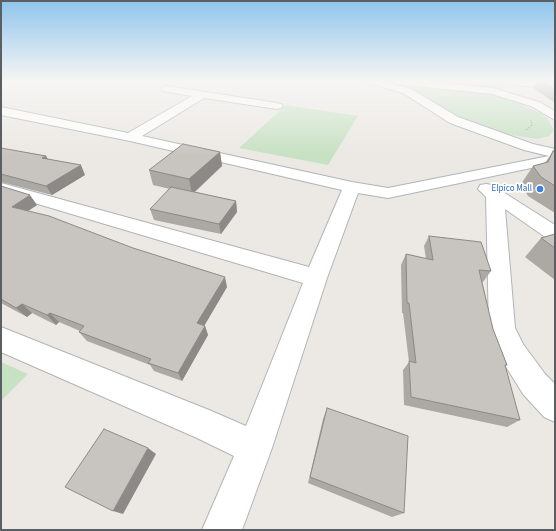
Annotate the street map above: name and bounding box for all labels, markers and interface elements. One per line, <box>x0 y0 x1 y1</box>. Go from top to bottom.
place label: Elpico Mall <box>491 184 532 194</box>
marker: Elpico Mall <box>535 184 545 194</box>

